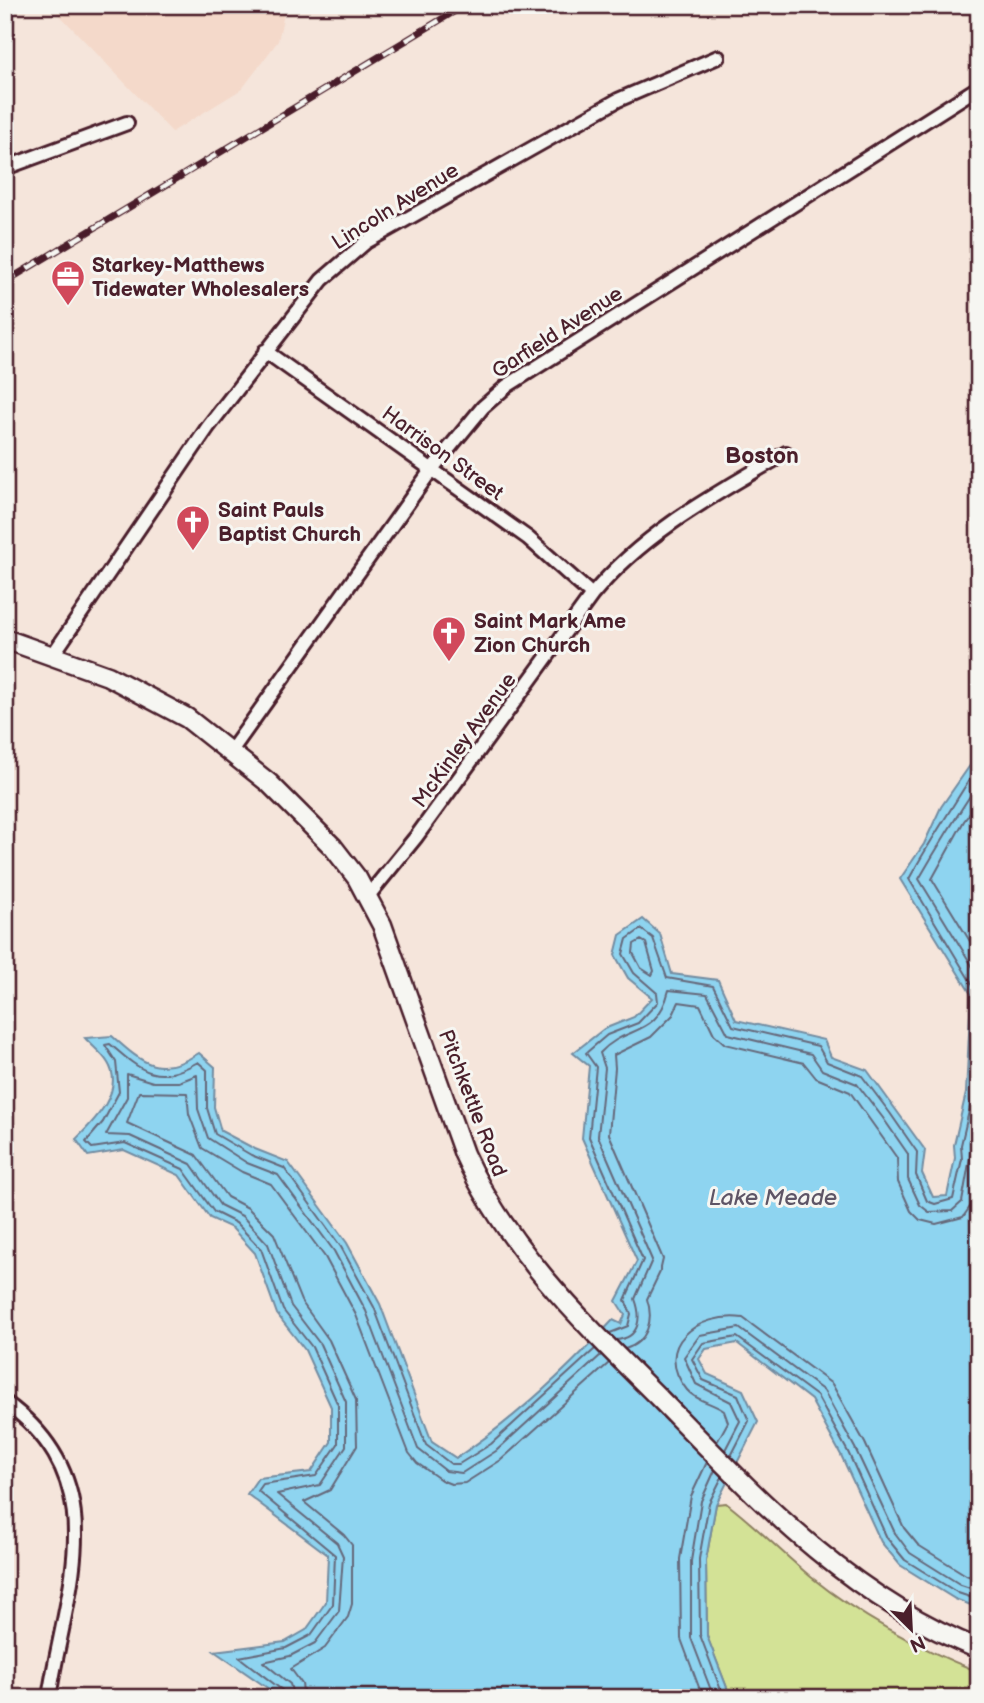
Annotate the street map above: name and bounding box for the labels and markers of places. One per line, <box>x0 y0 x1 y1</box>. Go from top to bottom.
place label: Starkey-Matthews Tidewater Wholesalers <box>92 253 309 302</box>
office icon: Starkey-Matthews Tidewater Wholesalers <box>49 258 87 307</box>
place label: Saint Pauls Baptist Church <box>218 498 361 547</box>
church icon: Saint Pauls Baptist Church <box>174 503 212 552</box>
place label: Saint Mark Ame Zion Church <box>474 609 626 658</box>
church icon: Saint Mark Ame Zion Church <box>430 614 468 663</box>

